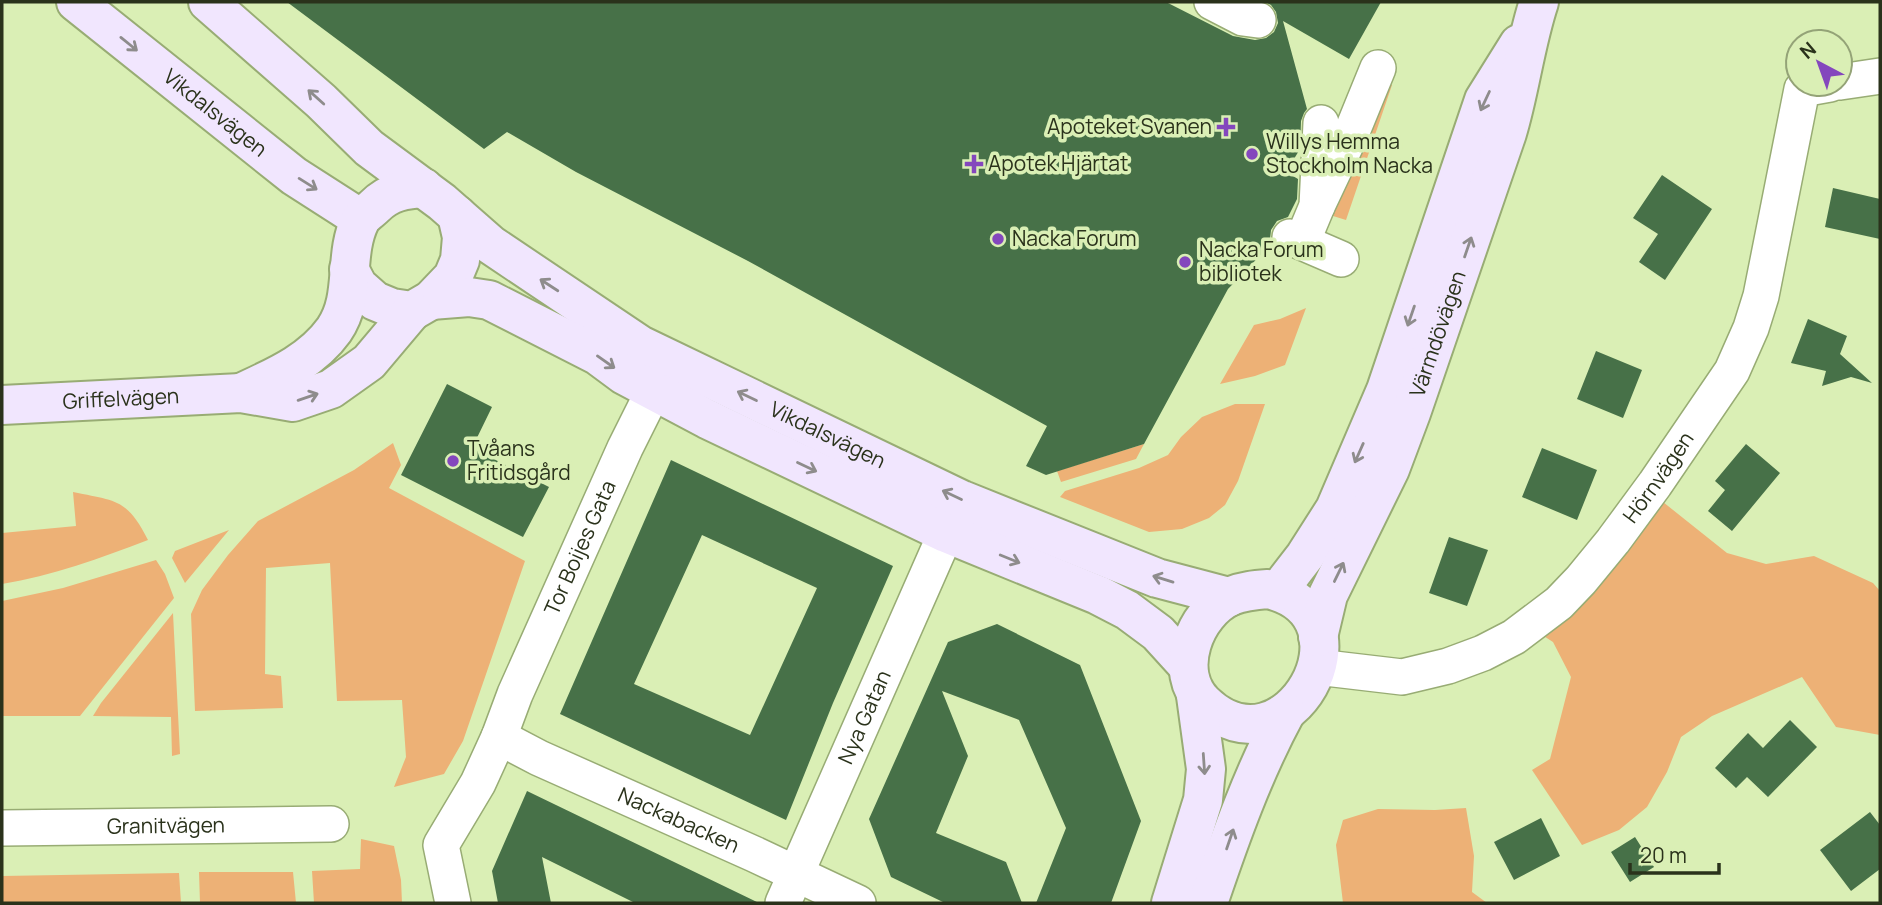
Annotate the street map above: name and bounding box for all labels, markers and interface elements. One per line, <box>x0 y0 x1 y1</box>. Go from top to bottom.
north arrow <box>1784 28 1854 98</box>
text: N <box>1794 36 1822 64</box>
one-way arrow <box>120 37 138 52</box>
street label: Vikdalsvägen <box>158 62 274 162</box>
one-way arrow <box>307 89 325 105</box>
one-way arrow <box>1478 90 1491 111</box>
place label: Apoteket Svanen <box>1047 112 1212 140</box>
marker: Apoteket Svanen <box>1218 119 1234 135</box>
place label: Willys Hemma Stockholm Nacka <box>1266 127 1433 179</box>
marker: Willys Hemma Stockholm Nacka <box>1244 146 1260 162</box>
place label: Apotek Hjärtat <box>988 149 1128 177</box>
marker: Apotek Hjärtat <box>966 156 982 172</box>
one-way arrow <box>298 178 318 192</box>
place label: Nacka Forum <box>1012 224 1136 252</box>
marker: Nacka Forum <box>990 231 1006 247</box>
place label: Nacka Forum bibliotek <box>1199 235 1323 287</box>
one-way arrow <box>1463 237 1475 259</box>
marker: Nacka Forum bibliotek <box>1177 254 1193 270</box>
street label: Värmdövägen <box>1403 267 1472 400</box>
one-way arrow <box>540 278 559 292</box>
one-way arrow <box>1404 304 1416 326</box>
one-way arrow <box>596 355 615 369</box>
street label: Griffelvägen <box>62 381 180 415</box>
one-way arrow <box>737 389 758 403</box>
one-way arrow <box>296 390 318 402</box>
street label: Vikdalsvägen <box>765 395 891 474</box>
street label: Hörnvägen <box>1616 426 1700 528</box>
place label: Tvåans Fritidsgård <box>467 434 571 486</box>
one-way arrow <box>1352 442 1365 463</box>
marker: Tvåans Fritidsgård <box>445 453 461 469</box>
one-way arrow <box>796 460 817 474</box>
street label: Tor Boijes Gata <box>537 476 622 619</box>
one-way arrow <box>942 488 963 501</box>
one-way arrow <box>998 553 1020 566</box>
one-way arrow <box>1333 562 1346 583</box>
one-way arrow <box>1152 572 1175 585</box>
street label: Nya Gatan <box>831 665 897 768</box>
one-way arrow <box>1198 752 1211 775</box>
street label: Nackabacken <box>614 780 744 859</box>
street label: Granitvägen <box>107 810 225 840</box>
one-way arrow <box>1225 828 1237 850</box>
scale bar <box>1630 832 1719 876</box>
text: 20 m <box>1640 841 1687 869</box>

